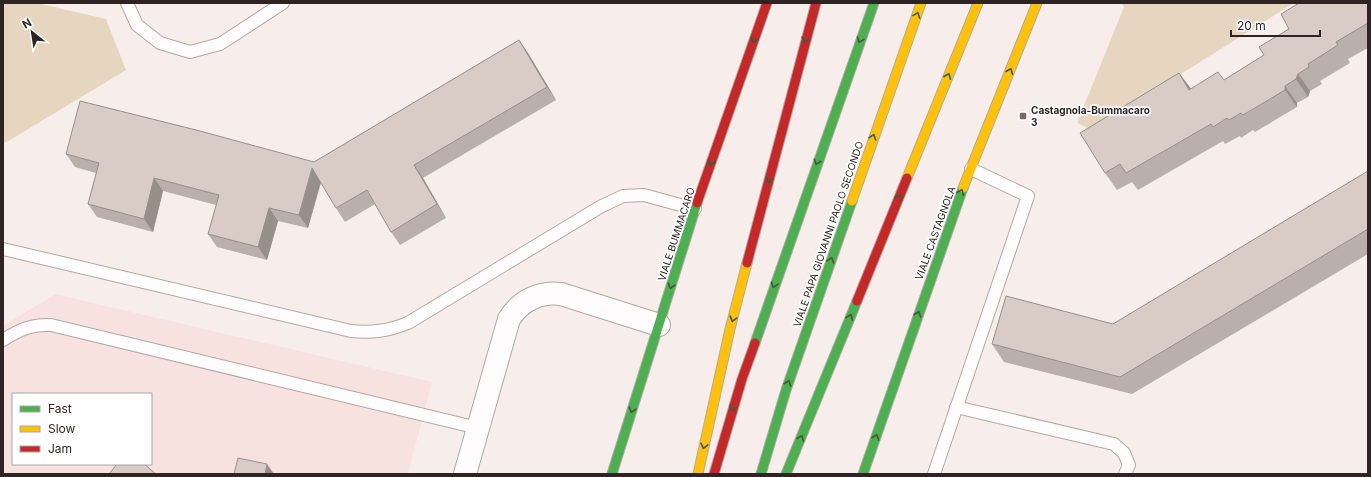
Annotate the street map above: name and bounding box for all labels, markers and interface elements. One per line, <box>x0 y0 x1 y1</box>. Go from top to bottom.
one-way arrow <box>912 11 920 18</box>
north arrow <box>12 12 52 52</box>
scale bar <box>1231 12 1320 38</box>
text: N <box>20 15 34 31</box>
text: 20 m <box>1237 18 1266 33</box>
one-way arrow <box>751 36 759 43</box>
one-way arrow <box>857 36 865 43</box>
one-way arrow <box>801 37 810 44</box>
one-way arrow <box>1005 67 1013 74</box>
one-way arrow <box>943 73 951 80</box>
place label: Castagnola-Bummacaro 3 <box>1031 104 1150 128</box>
marker: Castagnola-Bummacaro 3 <box>1018 111 1028 121</box>
one-way arrow <box>868 134 877 141</box>
street label: VIALE PAPA GIOVANNI PAOLO SECONDO <box>791 139 866 328</box>
one-way arrow <box>708 159 716 166</box>
one-way arrow <box>814 159 822 166</box>
one-way arrow <box>765 176 774 183</box>
street label: VIALE CASTAGNOLA <box>912 184 958 281</box>
street label: VIALE BUMMACARO <box>655 185 697 282</box>
one-way arrow <box>957 188 965 195</box>
one-way arrow <box>894 193 902 200</box>
one-way arrow <box>826 257 834 264</box>
one-way arrow <box>771 281 779 288</box>
one-way arrow <box>667 282 676 289</box>
one-way arrow <box>913 311 922 318</box>
one-way arrow <box>845 314 853 322</box>
one-way arrow <box>729 315 738 322</box>
one-way arrow <box>784 380 792 387</box>
legend <box>12 393 152 465</box>
text: Fast <box>48 401 72 416</box>
one-way arrow <box>729 405 738 412</box>
one-way arrow <box>628 406 637 413</box>
text: Slow <box>48 421 76 436</box>
one-way arrow <box>797 434 805 441</box>
one-way arrow <box>871 434 879 441</box>
text: Jam <box>48 441 72 456</box>
one-way arrow <box>701 443 709 449</box>

